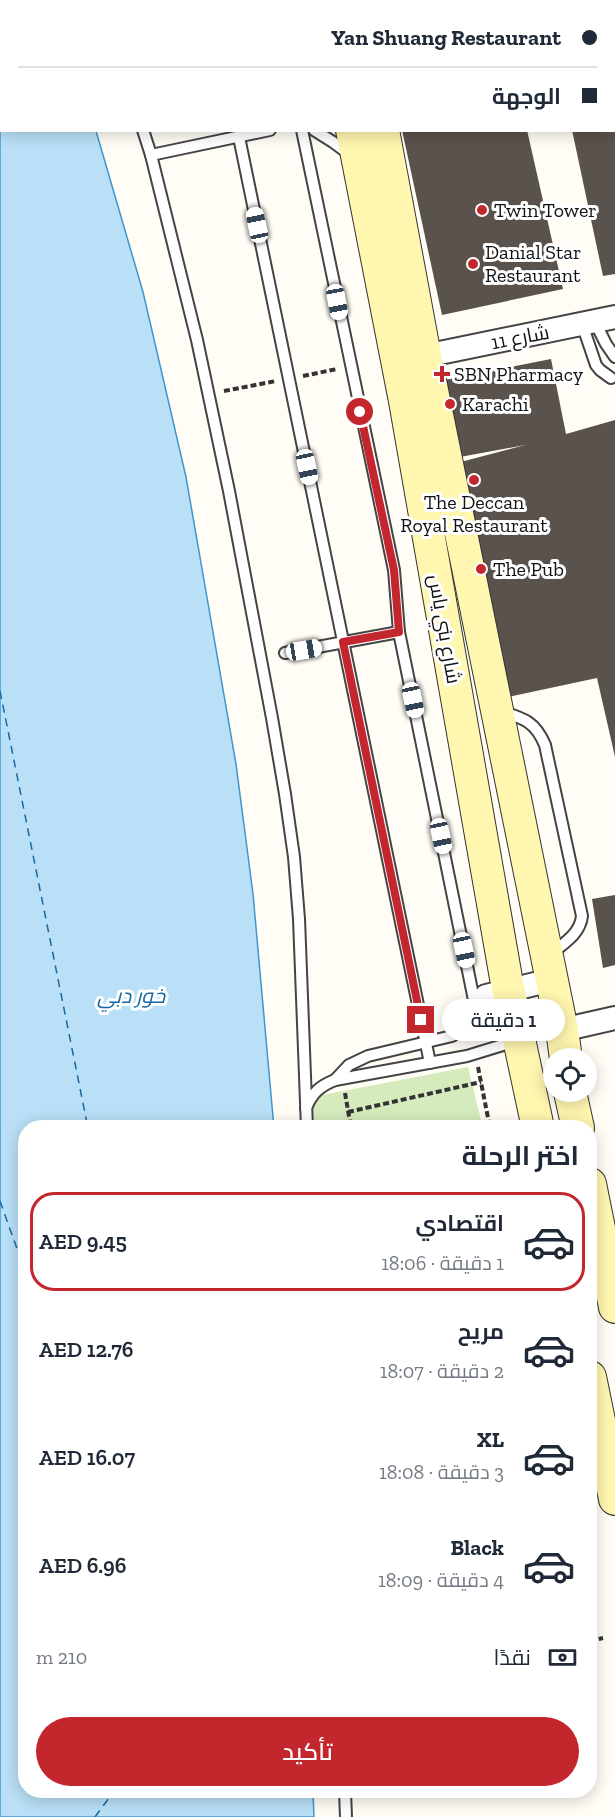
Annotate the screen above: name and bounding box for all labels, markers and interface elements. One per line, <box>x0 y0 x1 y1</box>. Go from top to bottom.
text: Yan Shuang Restaurant <box>331 24 561 51</box>
text: الوجهة <box>492 83 561 110</box>
place label: Twin Tower <box>494 198 597 222</box>
marker: Twin Tower <box>475 203 489 217</box>
car <box>244 206 270 244</box>
place label: Danial Star Restaurant <box>485 240 581 287</box>
marker: Danial Star Restaurant <box>466 257 480 271</box>
car <box>325 283 349 321</box>
street label: شارع 11 <box>489 320 551 356</box>
place label: SBN Pharmacy <box>454 362 584 386</box>
marker: SBN Pharmacy <box>435 367 449 381</box>
place label: Karachi <box>462 392 529 416</box>
marker: Karachi <box>443 397 457 411</box>
route start <box>346 398 373 425</box>
car <box>294 448 320 486</box>
marker: The Deccan Royal Restaurant <box>467 473 481 487</box>
place label: The Deccan Royal Restaurant <box>400 490 548 537</box>
place label: The Pub <box>493 557 564 581</box>
marker: The Pub <box>474 562 488 576</box>
street label: شارع بني ياس <box>420 572 466 686</box>
car <box>285 638 323 662</box>
car <box>400 681 426 719</box>
car <box>428 817 454 855</box>
car <box>451 931 477 969</box>
water label: خور دبي <box>97 983 166 1013</box>
callout: 1 دقيقة <box>442 999 565 1041</box>
route end <box>407 1006 434 1033</box>
text: 1 دقيقة <box>471 1008 536 1032</box>
map controls <box>543 1048 597 1102</box>
button: locate <box>543 1048 597 1102</box>
text: اختر الرحلة <box>462 1140 579 1172</box>
text: اقتصادي <box>415 1210 504 1237</box>
icon: car <box>522 1215 576 1269</box>
text: AED 9.45 <box>39 1228 127 1255</box>
text: 1 دقيقة · 18:06 <box>381 1251 504 1275</box>
text: مريح <box>458 1318 504 1345</box>
icon: car <box>522 1323 576 1377</box>
text: AED 12.76 <box>39 1336 134 1363</box>
text: 2 دقيقة · 18:07 <box>380 1359 504 1383</box>
text: XL <box>477 1426 504 1453</box>
icon: car <box>522 1431 576 1485</box>
text: AED 16.07 <box>39 1444 135 1471</box>
text: 3 دقيقة · 18:08 <box>379 1460 504 1484</box>
text: Black <box>450 1534 504 1561</box>
icon: car <box>522 1539 576 1593</box>
text: AED 6.96 <box>39 1552 127 1579</box>
text: 4 دقيقة · 18:09 <box>378 1568 504 1592</box>
icon: cash <box>546 1641 579 1674</box>
text: نقدًا <box>493 1644 531 1671</box>
text: 210 m <box>36 1645 87 1669</box>
button: تأكيد <box>36 1717 579 1786</box>

